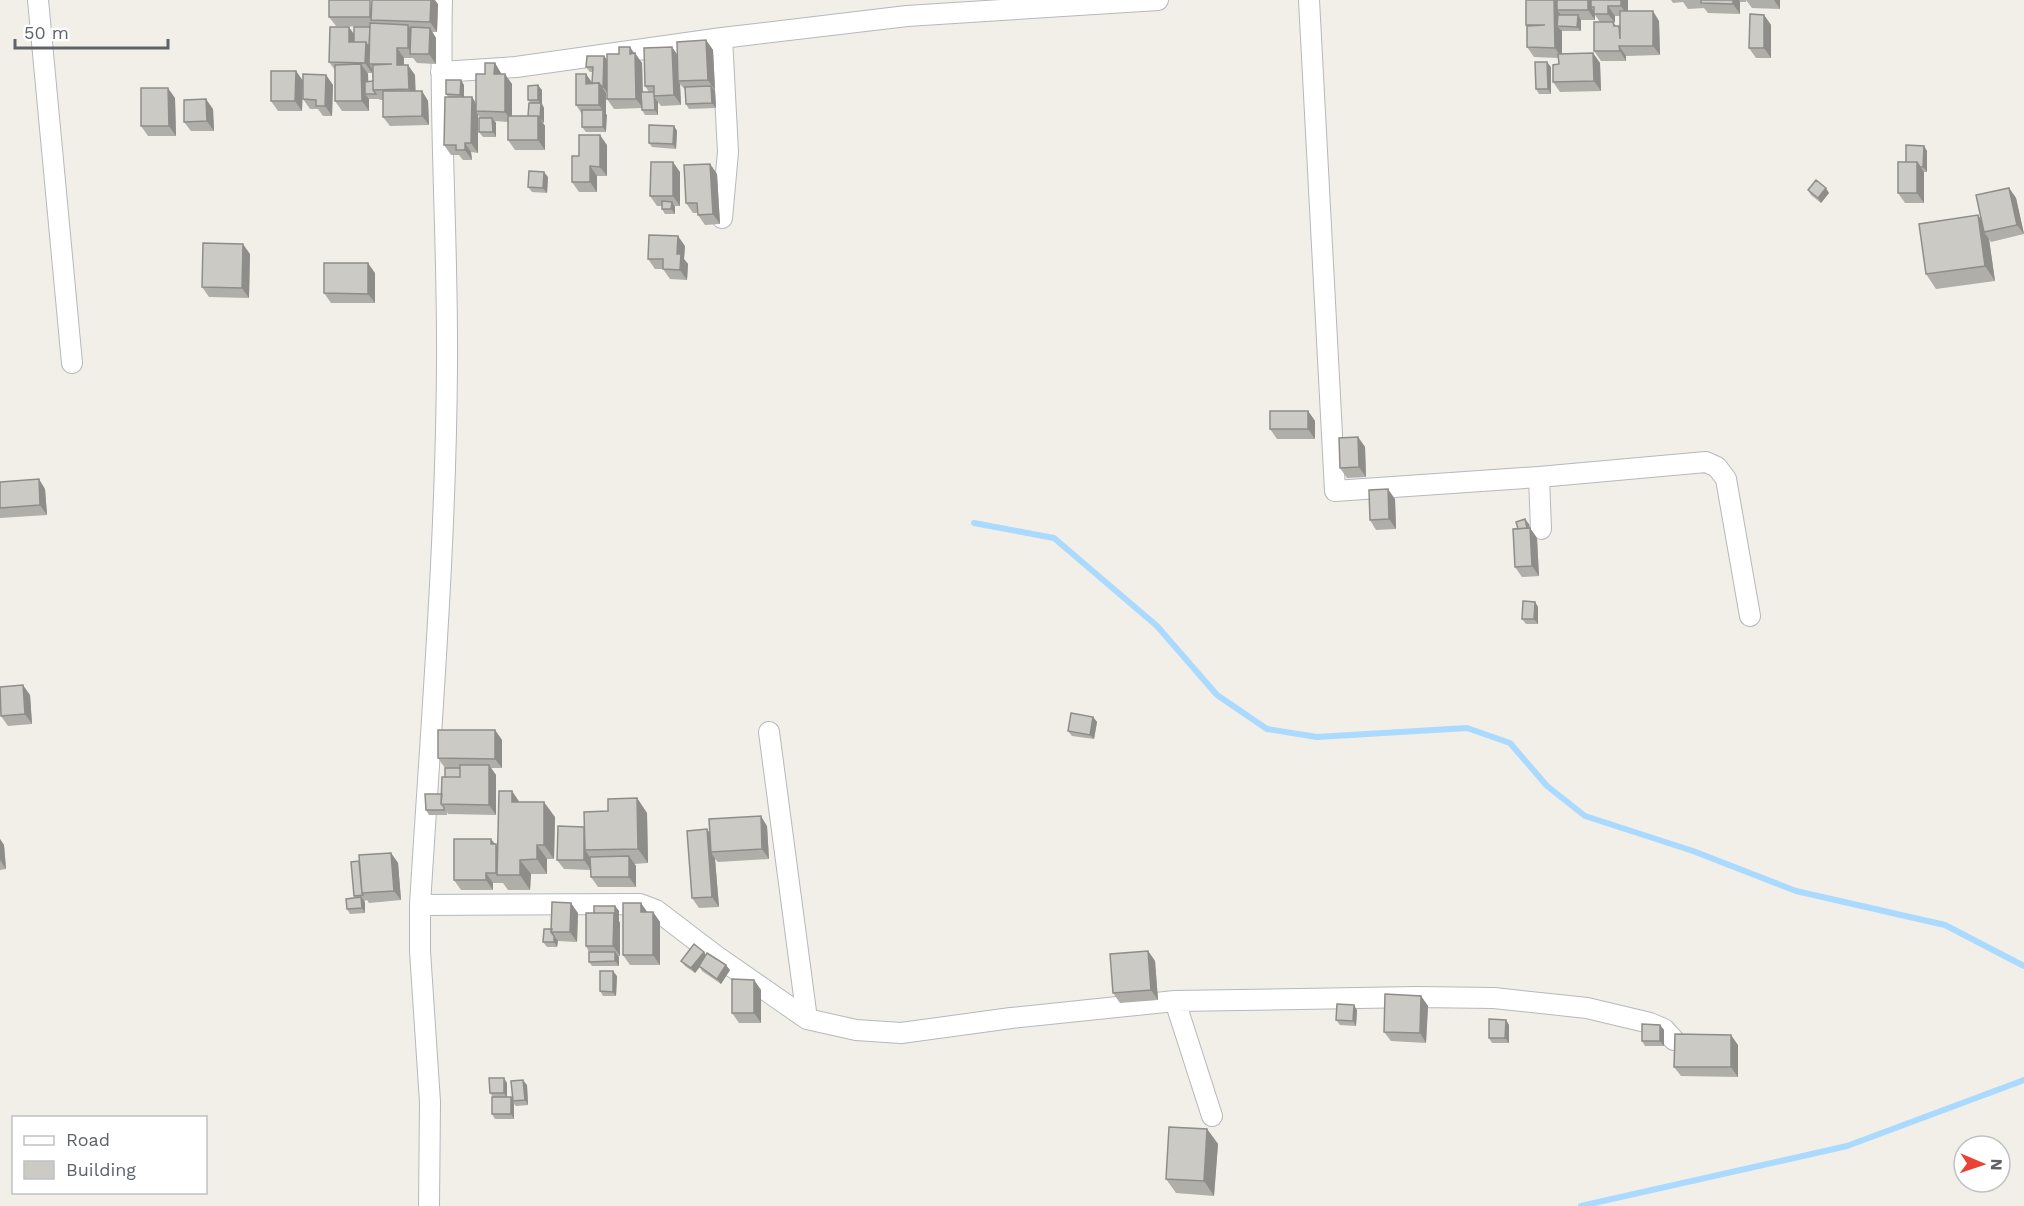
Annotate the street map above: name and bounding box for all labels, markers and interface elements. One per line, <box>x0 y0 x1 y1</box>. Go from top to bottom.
scale bar <box>15 12 168 50</box>
text: 50 m <box>24 22 69 43</box>
legend <box>12 1116 207 1194</box>
text: Road <box>66 1129 110 1150</box>
north arrow <box>1952 1134 2012 1194</box>
text: N <box>1987 1158 2006 1171</box>
text: Building <box>66 1159 136 1180</box>

